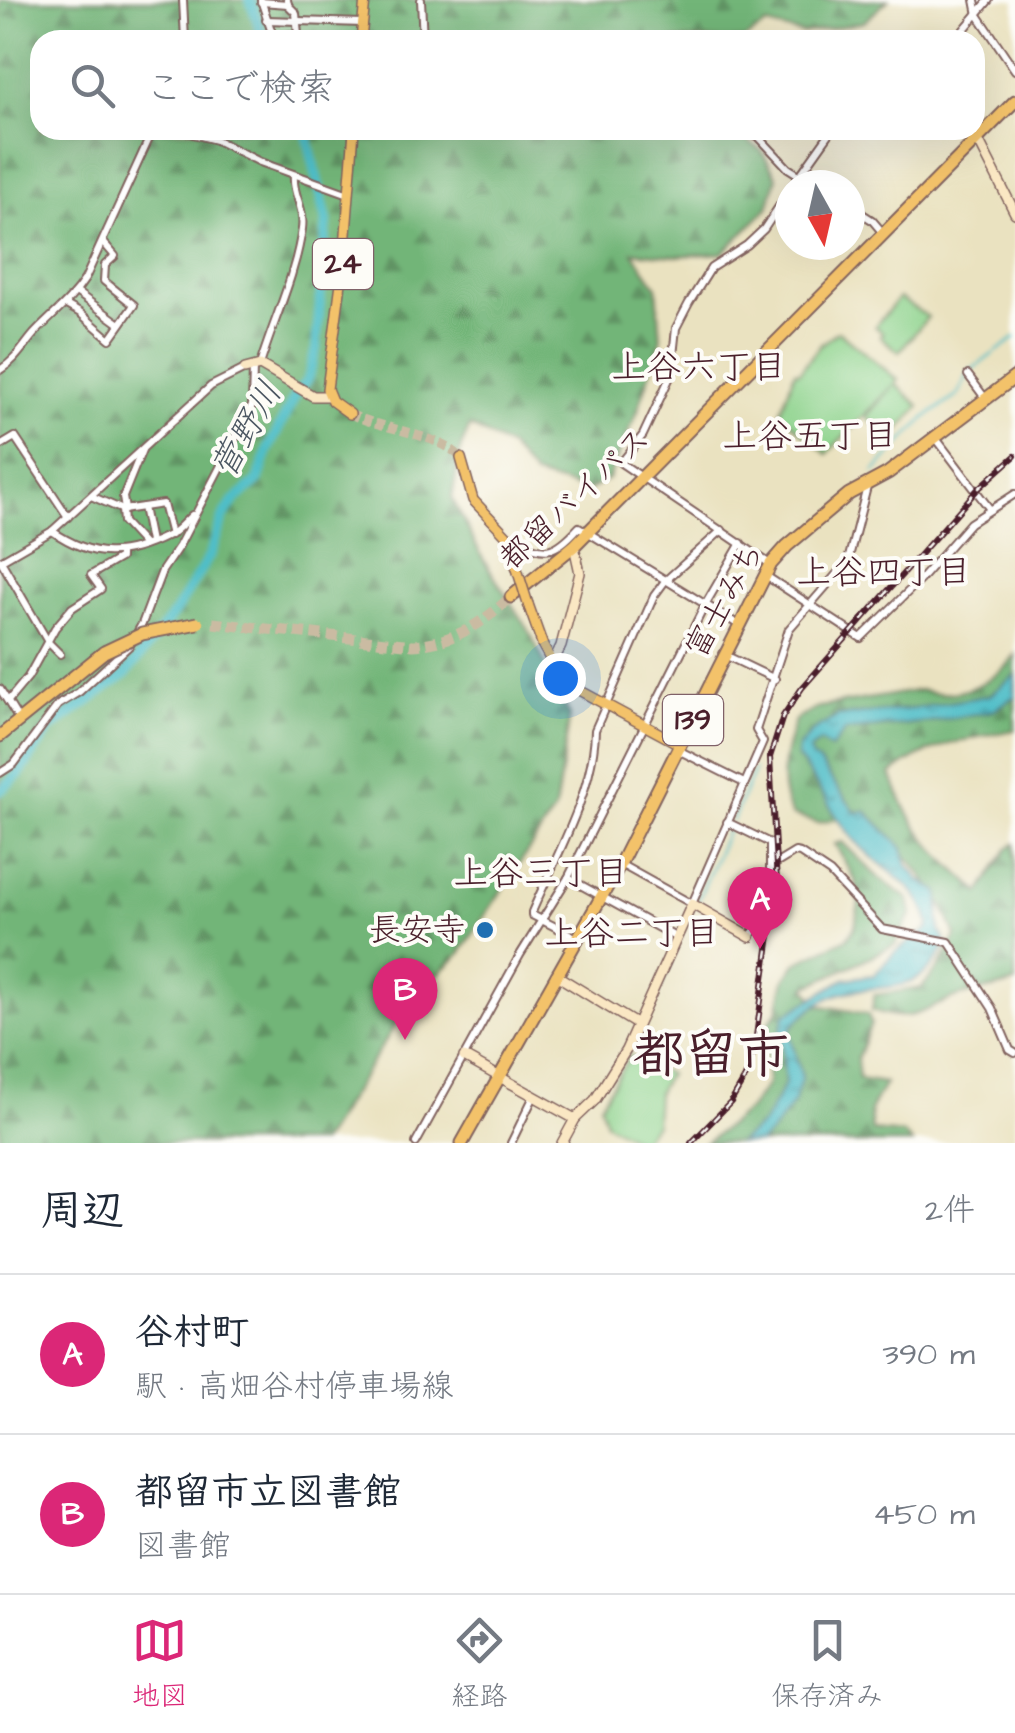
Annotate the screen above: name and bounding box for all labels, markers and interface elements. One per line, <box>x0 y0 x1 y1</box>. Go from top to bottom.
search box <box>30 30 985 140</box>
icon: search <box>65 58 120 113</box>
text: ここで検索 <box>145 63 335 115</box>
north arrow <box>775 170 865 260</box>
road number: 24 <box>313 239 373 289</box>
district label: 上谷六丁目 <box>611 343 787 392</box>
water label: 菅野川 <box>200 372 294 488</box>
district label: 上谷五丁目 <box>722 412 898 461</box>
street label: 都留バイパス <box>490 417 660 581</box>
street label: 富士みち <box>675 534 775 666</box>
district label: 上谷四丁目 <box>796 548 972 597</box>
your location <box>535 653 586 704</box>
road number: 139 <box>663 695 723 745</box>
district label: 上谷三丁目 <box>453 849 629 898</box>
pin: A <box>728 866 792 949</box>
place label: 長安寺 <box>369 908 465 953</box>
district label: 上谷二丁目 <box>544 909 720 958</box>
marker: 長安寺 <box>474 919 496 941</box>
pin: B <box>372 958 438 1040</box>
district label: 都留市 <box>633 1020 789 1092</box>
text: 周辺 <box>40 1183 124 1241</box>
text: 2件 <box>925 1188 975 1233</box>
text: 谷村町 <box>135 1307 249 1359</box>
text: A <box>62 1332 83 1377</box>
text: 390 m <box>883 1332 975 1377</box>
text: 駅 · 高畑谷村停車場線 <box>135 1364 453 1409</box>
text: 都留市立図書館 <box>135 1467 401 1519</box>
text: B <box>61 1492 84 1537</box>
text: 450 m <box>873 1492 975 1537</box>
text: 図書館 <box>135 1524 231 1569</box>
tab: 地図 <box>132 1613 188 1716</box>
tab: 経路 <box>451 1613 507 1716</box>
tab: 保存済み <box>771 1613 883 1716</box>

